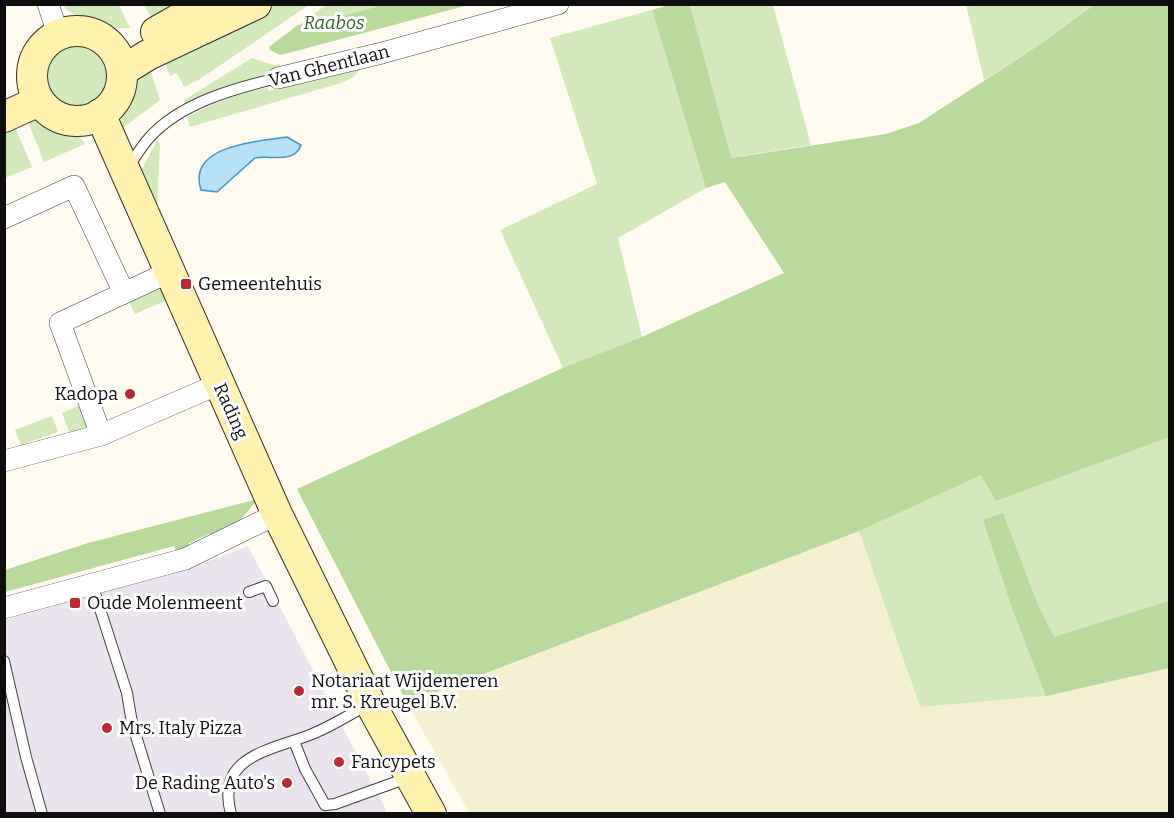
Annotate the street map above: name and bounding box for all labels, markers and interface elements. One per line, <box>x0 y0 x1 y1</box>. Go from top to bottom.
park label: Raabos <box>303 12 365 34</box>
street label: Van Ghentlaan <box>266 40 392 92</box>
place label: Gemeentehuis <box>198 273 322 295</box>
marker: Gemeentehuis <box>179 277 193 291</box>
street label: Rading <box>209 380 253 442</box>
place label: Kadopa <box>55 383 118 405</box>
marker: Kadopa <box>123 387 137 401</box>
place label: Oude Molenmeent <box>87 592 243 614</box>
marker: Oude Molenmeent <box>68 596 82 610</box>
place label: Notariaat Wijdemeren mr. S. Kreugel B.V. <box>311 670 499 713</box>
marker: Notariaat Wijdemeren mr. S. Kreugel B.V. <box>292 684 306 698</box>
place label: Mrs. Italy Pizza <box>119 717 242 739</box>
marker: Mrs. Italy Pizza <box>100 721 114 735</box>
place label: Fancypets <box>351 751 436 773</box>
marker: Fancypets <box>332 755 346 769</box>
place label: De Rading Auto's <box>135 772 275 794</box>
marker: De Rading Auto's <box>280 776 294 790</box>

